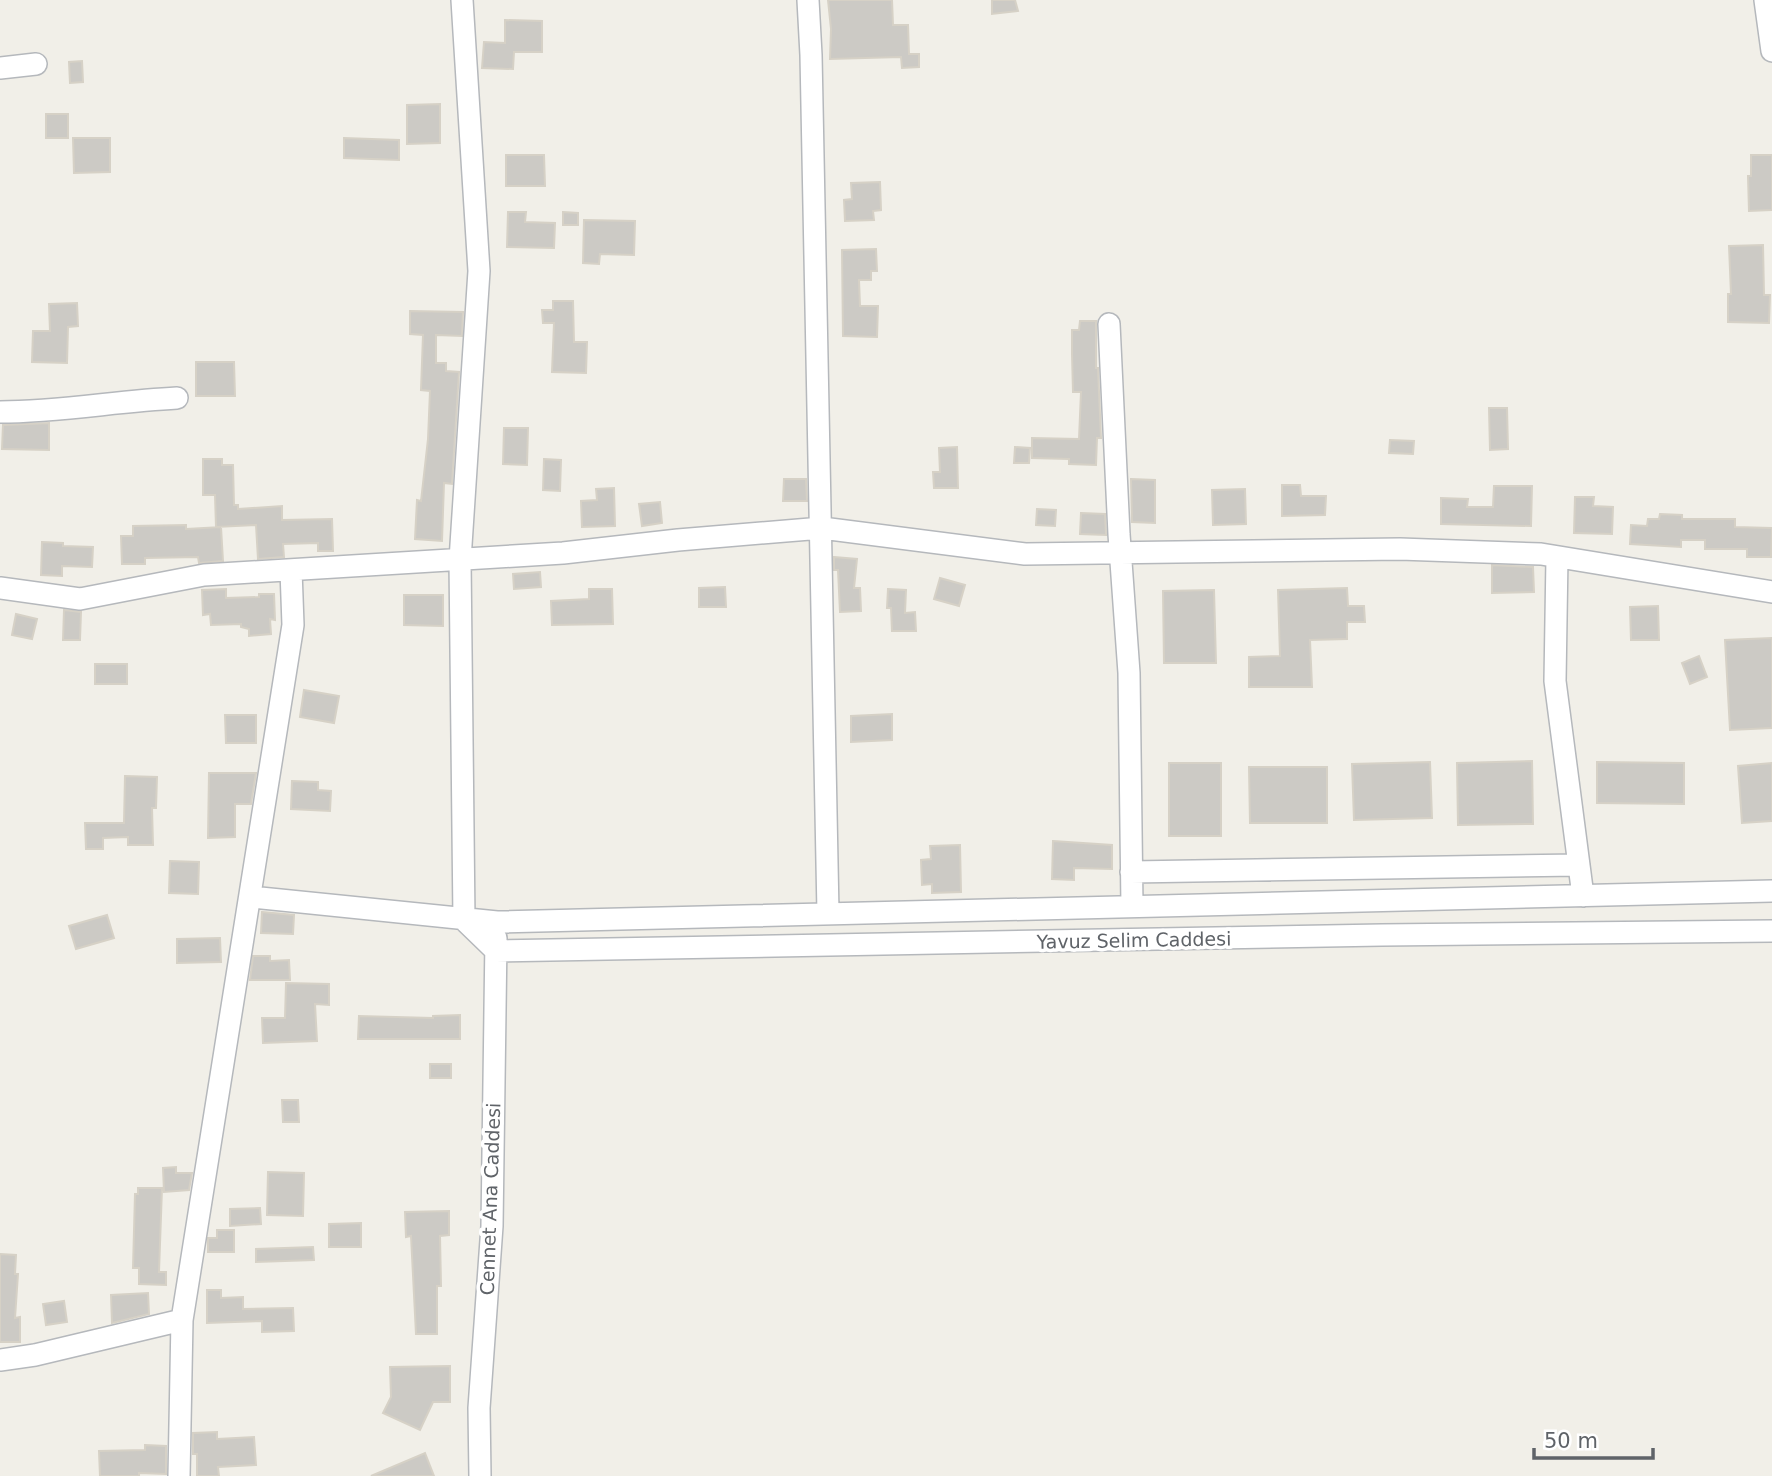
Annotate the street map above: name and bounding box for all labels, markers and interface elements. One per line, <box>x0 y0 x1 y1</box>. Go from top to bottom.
street label: Yavuz Selim Caddesi <box>1035 927 1232 953</box>
street label: Cennet Ana Caddesi <box>476 1102 504 1296</box>
scale bar <box>1534 1416 1653 1460</box>
text: 50 m <box>1544 1429 1598 1453</box>

